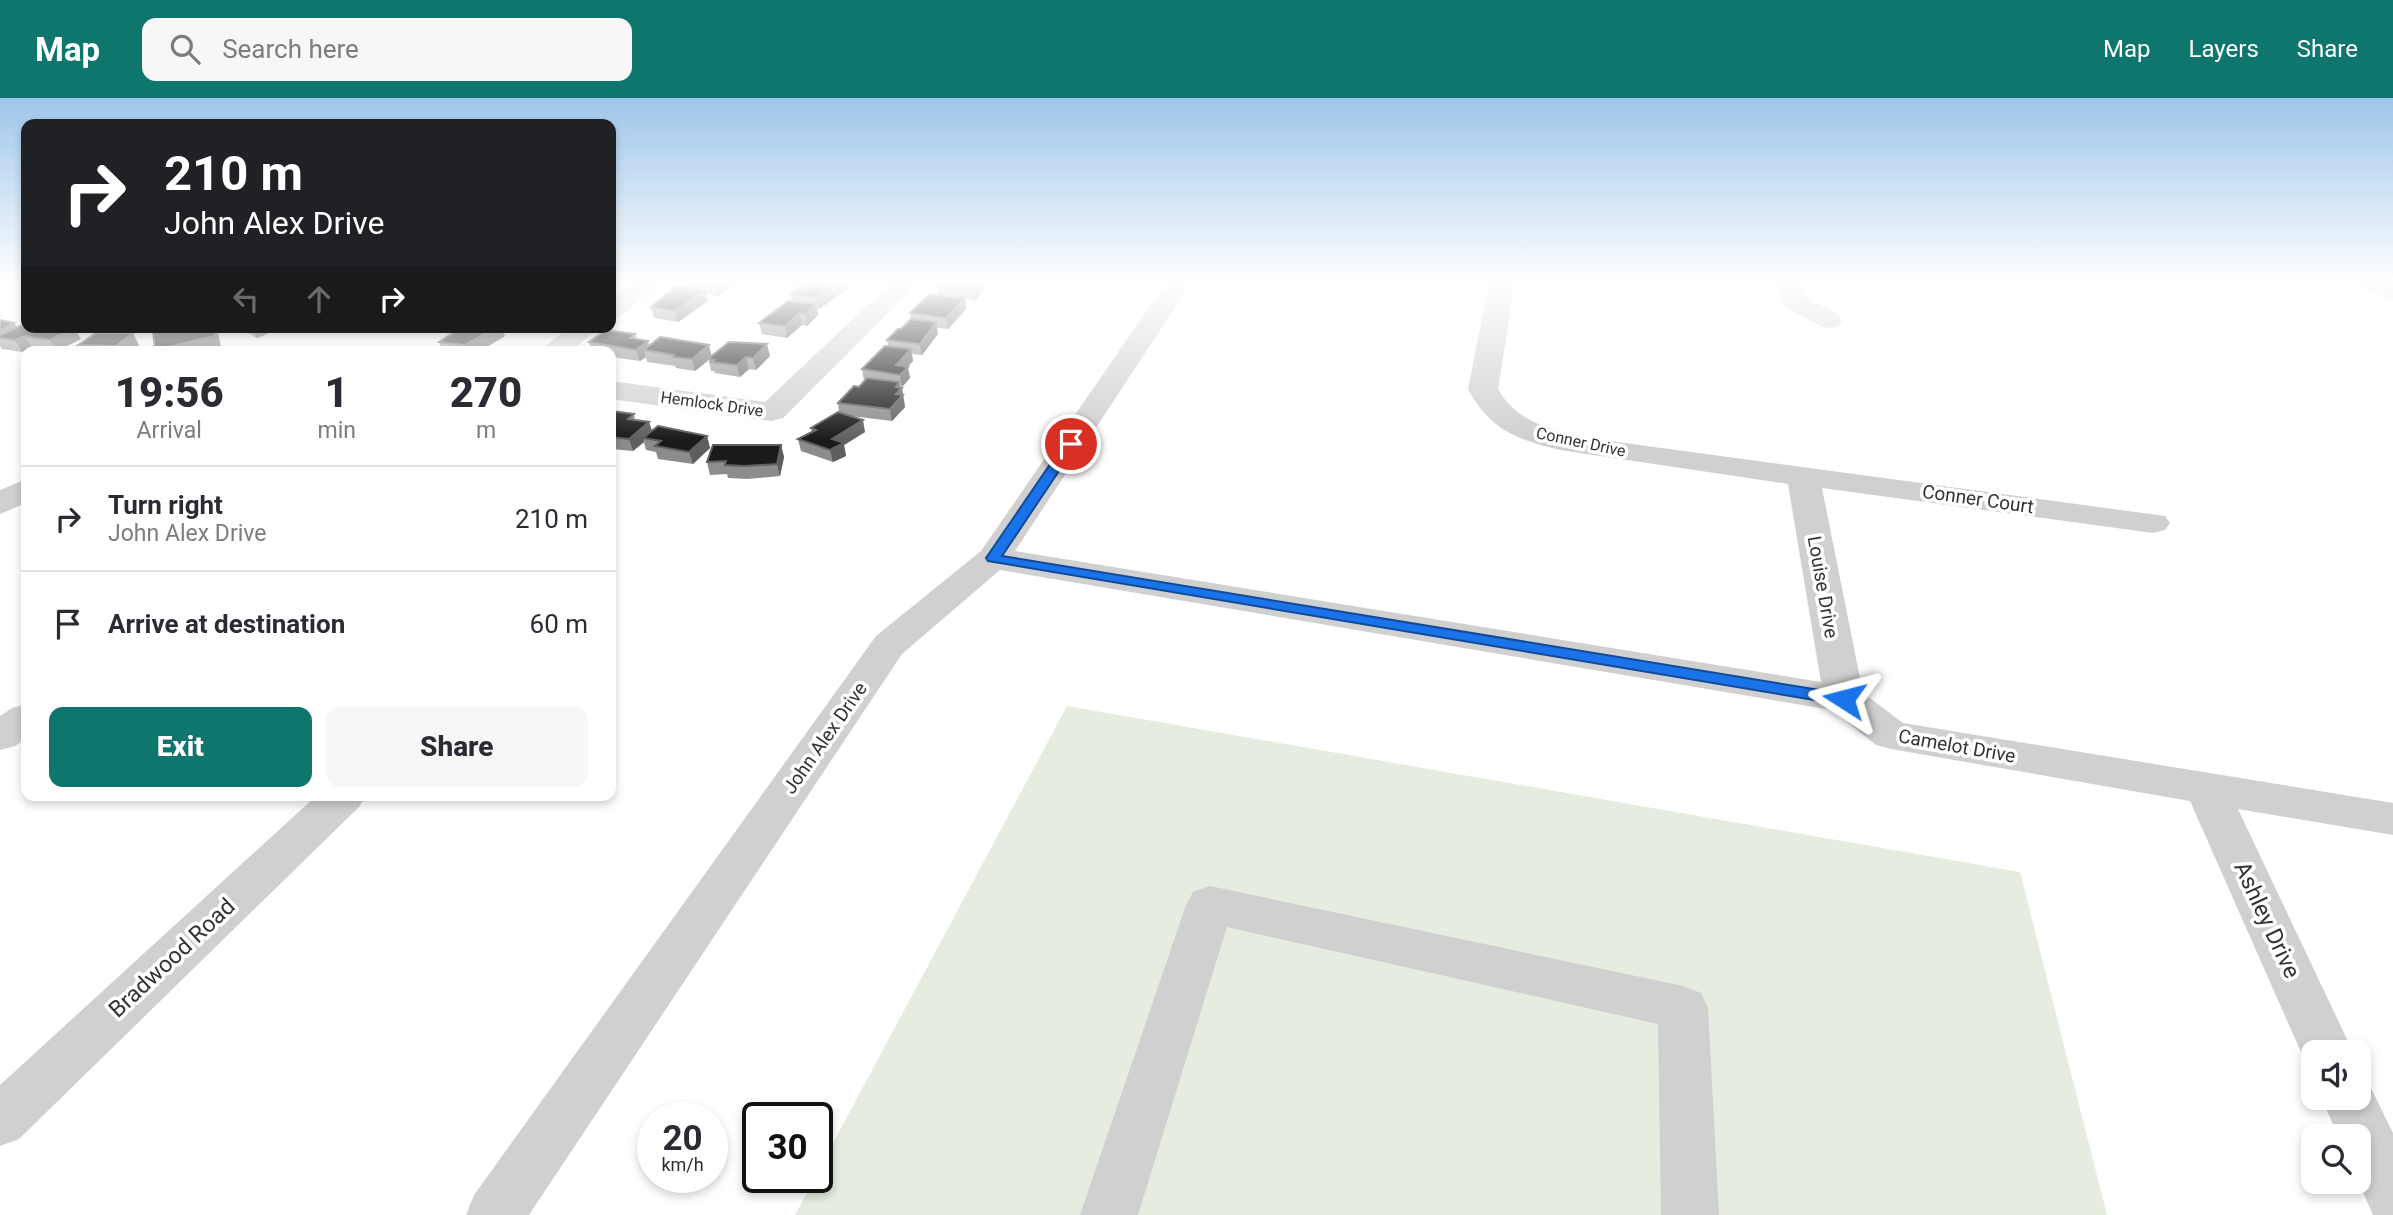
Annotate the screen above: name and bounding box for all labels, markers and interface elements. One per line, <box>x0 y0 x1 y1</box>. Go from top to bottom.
search box <box>142 18 632 81</box>
text: Map <box>35 30 100 69</box>
icon: search <box>166 30 204 68</box>
text: Search here <box>222 34 359 64</box>
text: Map <box>2103 35 2151 63</box>
text: Layers <box>2189 35 2259 63</box>
text: Share <box>2297 35 2358 63</box>
text: 210 m <box>164 145 303 202</box>
icon: right <box>49 147 140 238</box>
text: John Alex Drive <box>164 204 384 242</box>
icon: left <box>227 280 265 318</box>
icon: ahead <box>300 280 338 318</box>
icon: right <box>373 280 411 318</box>
text: 19:56 <box>115 368 224 417</box>
text: 1 <box>325 368 349 417</box>
text: 270 <box>450 368 522 417</box>
street label: Hemlock Drive <box>660 387 764 421</box>
pin <box>1041 414 1101 474</box>
text: Arrival <box>137 417 202 444</box>
text: min <box>317 417 356 444</box>
text: m <box>476 417 496 444</box>
street label: Conner Drive <box>1535 423 1627 461</box>
icon: arrive <box>1052 425 1090 463</box>
street label: Conner Court <box>1921 480 2035 518</box>
text: Turn right <box>108 490 223 520</box>
icon: right <box>49 500 87 538</box>
text: 210 m <box>515 504 588 534</box>
text: John Alex Drive <box>108 520 266 547</box>
street label: Louise Drive <box>1803 534 1843 640</box>
icon: arrive <box>49 605 87 643</box>
text: Arrive at destination <box>108 609 345 639</box>
text: 60 m <box>530 609 588 639</box>
position arrow <box>1807 662 1881 736</box>
street label: John Alex Drive <box>778 678 872 798</box>
button: Exit <box>49 707 312 787</box>
button: Share <box>326 707 588 787</box>
street label: Camelot Drive <box>1897 724 2017 768</box>
street label: Ashley Drive <box>2228 857 2306 983</box>
street label: Bradwood Road <box>104 893 240 1023</box>
map controls <box>2301 1040 2371 1194</box>
button: sound <box>2301 1040 2371 1110</box>
speed limit sign: 30 <box>742 1102 833 1193</box>
text: 20 <box>662 1118 703 1159</box>
button: search <box>2301 1124 2371 1194</box>
text: km/h <box>661 1154 704 1175</box>

